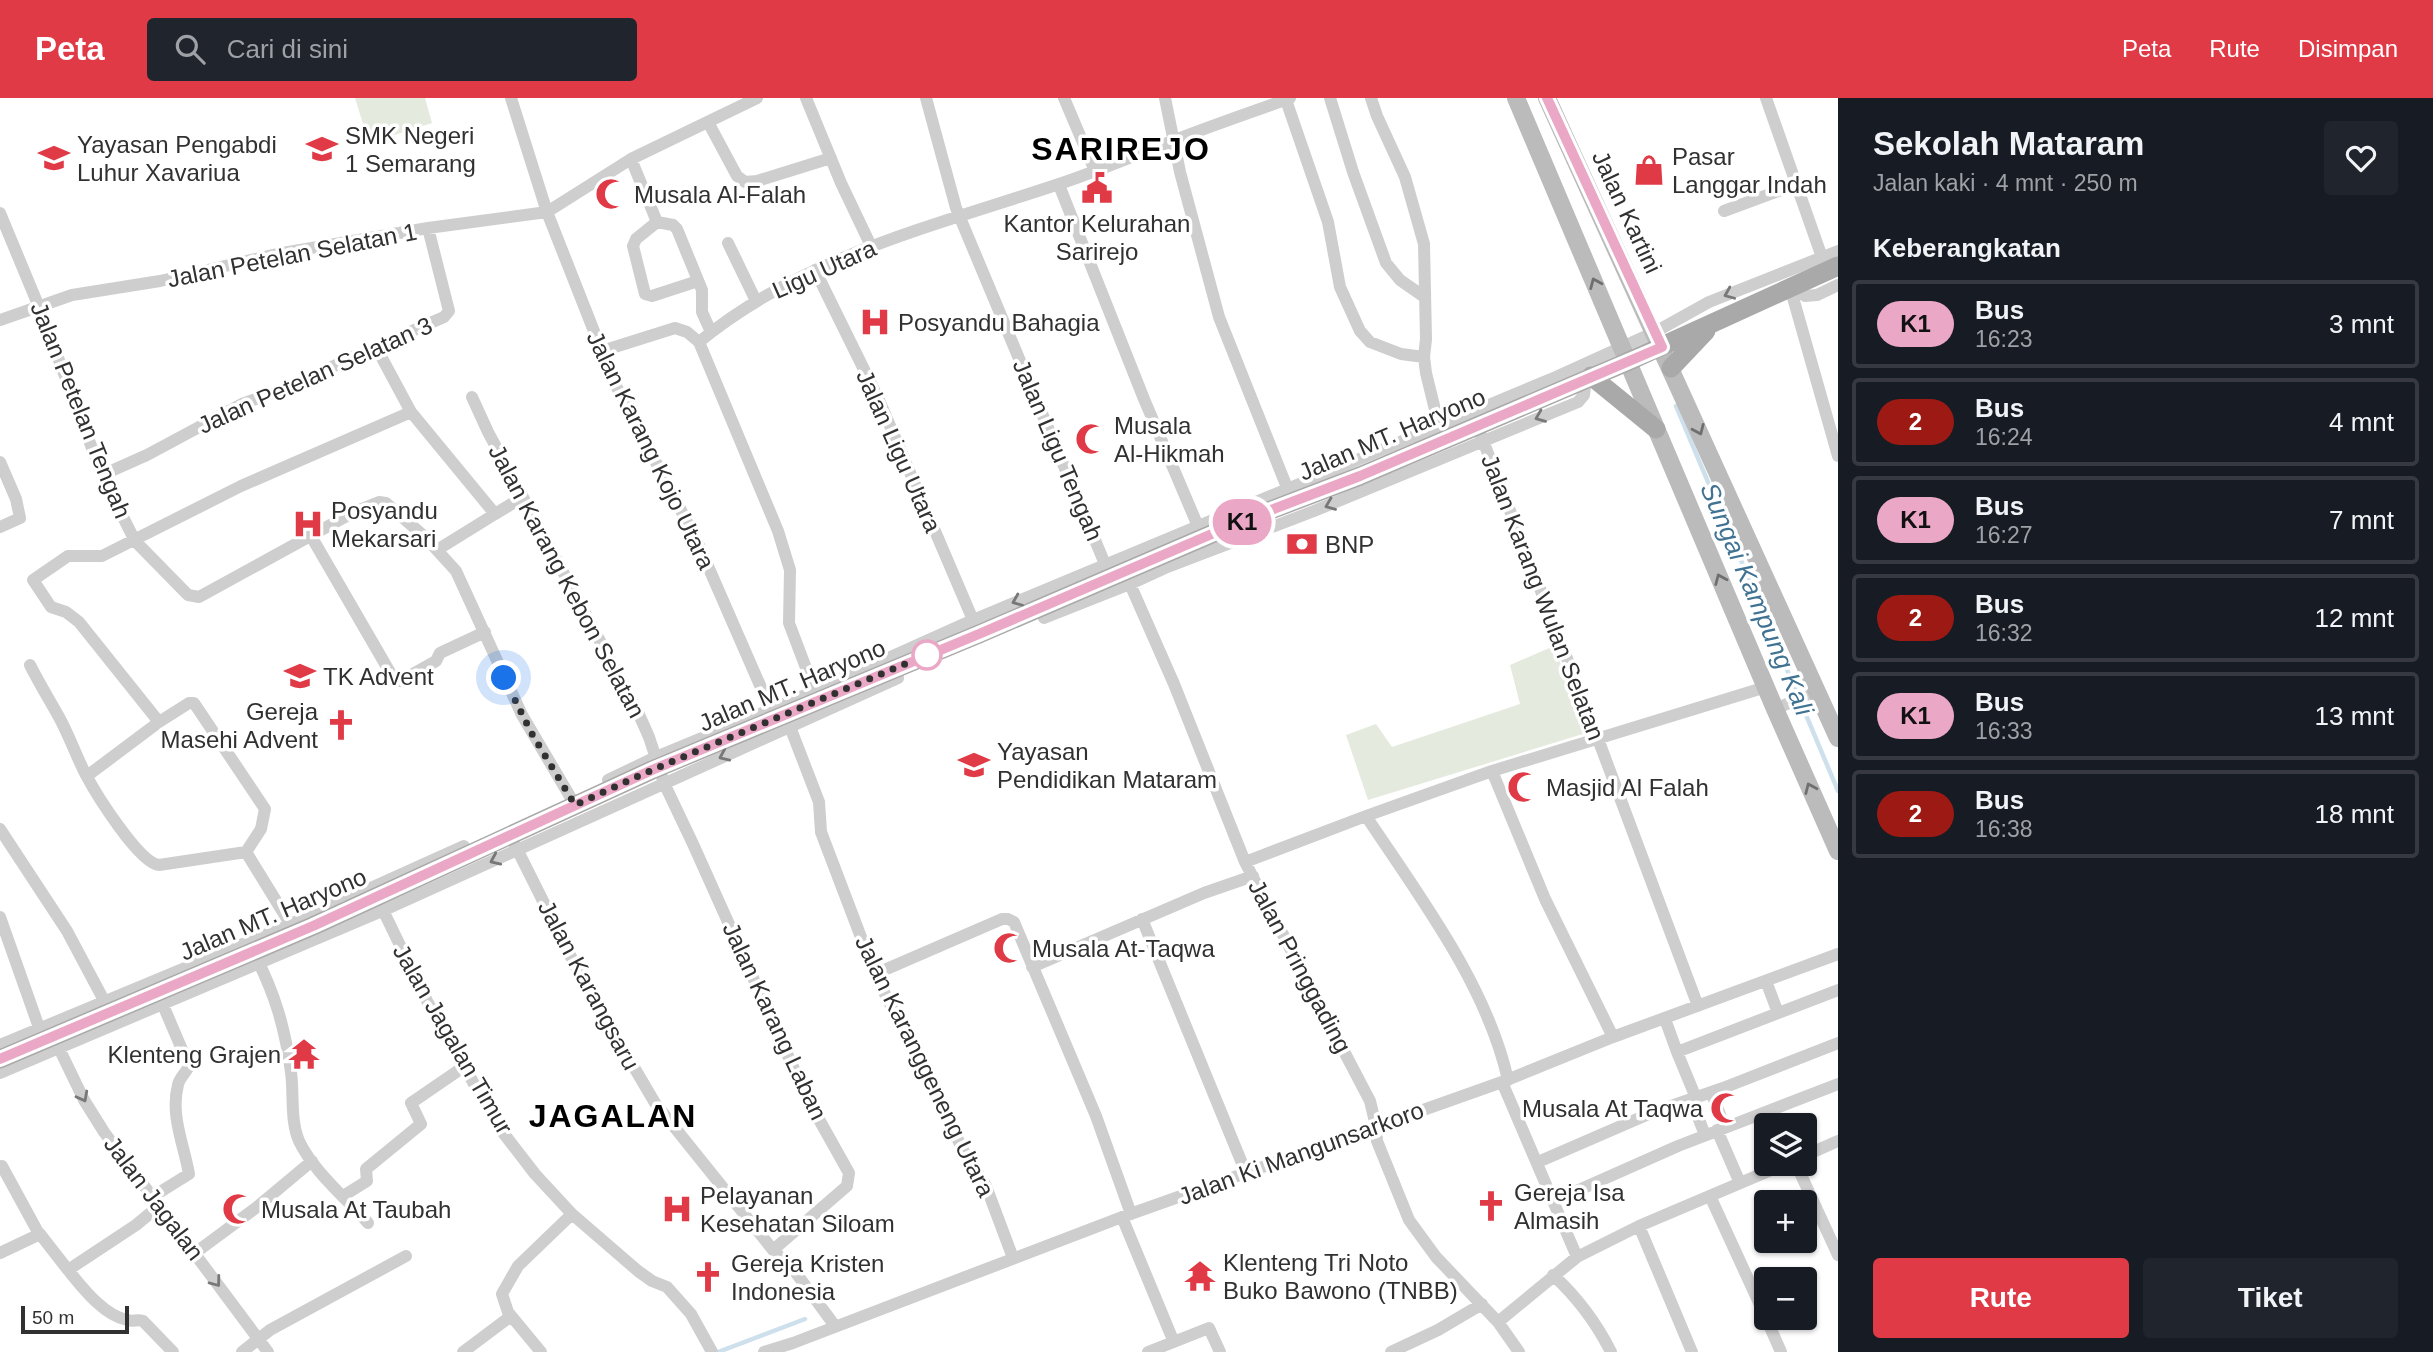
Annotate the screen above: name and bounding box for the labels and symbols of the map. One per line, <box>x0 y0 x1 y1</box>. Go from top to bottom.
place label: SMK Negeri 1 Semarang <box>345 122 476 177</box>
place label: Yayasan Pengabdi Luhur Xavariua <box>77 131 277 186</box>
district label: SARIREJO <box>1031 131 1211 167</box>
school or university icon: SMK Negeri 1 Semarang <box>305 132 339 166</box>
school or university icon: Yayasan Pengabdi Luhur Xavariua <box>37 141 71 175</box>
place label: Pasar Langgar Indah <box>1672 143 1827 198</box>
street label: Jalan Kartini <box>1587 146 1667 278</box>
shop icon: Pasar Langgar Indah <box>1632 153 1666 187</box>
public building icon: Kantor Kelurahan Sarirejo <box>1080 171 1114 205</box>
mosque icon: Musala Al-Falah <box>594 177 628 211</box>
place label: Musala Al-Falah <box>634 181 806 208</box>
place label: Kantor Kelurahan Sarirejo <box>1004 210 1190 265</box>
street label: Jalan Petelan Selatan 1 <box>165 218 419 292</box>
street label: Ligu Utara <box>768 234 881 304</box>
one-way arrow <box>1589 278 1603 291</box>
one-way arrow <box>1724 286 1736 300</box>
street label: Jalan Petelan Tengah <box>25 298 137 522</box>
hospital icon: Posyandu Bahagia <box>858 305 892 339</box>
place label: Posyandu Bahagia <box>898 309 1100 336</box>
street label: Jalan Petelan Selatan 3 <box>194 311 436 439</box>
street label: Jalan Karang Kojo Utara <box>582 327 721 574</box>
street label: Jalan Ligu Tengah <box>1008 355 1108 545</box>
street label: Jalan Ligu Utara <box>851 366 947 537</box>
street label: Jalan MT. Haryono <box>1295 382 1489 486</box>
one-way arrow <box>1534 409 1546 423</box>
place label: Musala Al-Hikmah <box>1114 412 1225 467</box>
mosque icon: Musala Al-Hikmah <box>1074 422 1108 456</box>
one-way arrow <box>1691 423 1705 435</box>
street label: Jalan Karang Kebon Selatan <box>483 440 651 722</box>
street label: Jalan Karang Wulan Selatan <box>1476 450 1610 744</box>
water label: Sungai Kampung Kali <box>1694 478 1820 721</box>
one-way arrow <box>1324 496 1336 510</box>
place label: Posyandu Mekarsari <box>331 497 438 552</box>
line badge: K1 <box>1210 499 1274 545</box>
hospital icon: Posyandu Mekarsari <box>291 507 325 541</box>
bank icon: BNP <box>1285 527 1319 561</box>
place label: BNP <box>1325 531 1374 558</box>
one-way arrow <box>1714 574 1728 587</box>
one-way arrow <box>1012 593 1024 607</box>
street label: Jalan MT. Haryono <box>695 633 889 737</box>
unlabelled marker <box>912 640 942 670</box>
school or university icon: TK Advent <box>283 659 317 693</box>
your location <box>486 660 521 695</box>
place label: TK Advent <box>323 663 434 690</box>
place label: Gereja Masehi Advent <box>161 698 319 753</box>
church icon: Gereja Masehi Advent <box>324 708 358 742</box>
place label: Yayasan Pendidikan Mataram <box>997 738 1217 793</box>
one-way arrow <box>719 748 731 762</box>
school or university icon: Yayasan Pendidikan Mataram <box>957 748 991 782</box>
mosque icon: Masjid Al Falah <box>1506 770 1540 804</box>
place label: Masjid Al Falah <box>1546 774 1709 801</box>
one-way arrow <box>1804 783 1818 795</box>
one-way arrow <box>489 852 502 866</box>
street label: Jalan MT. Haryono <box>176 862 370 966</box>
street label: Jalan Pringgading <box>1243 875 1357 1057</box>
street label: Jalan Karangsaru <box>533 896 645 1074</box>
street label: Jalan Karang Laban <box>717 918 833 1124</box>
street label: Jalan Karanggeneng Utara <box>850 931 1000 1201</box>
mosque icon: Musala At-Taqwa <box>992 931 1026 965</box>
place label: Musala At-Taqwa <box>1032 935 1215 962</box>
street label: Jalan Jagalan Timur <box>388 939 518 1139</box>
temple icon: Klenteng Grajen <box>287 1037 321 1071</box>
place label: Klenteng Grajen <box>108 1041 281 1068</box>
one-way arrow <box>75 1090 88 1102</box>
mosque icon: Musala At Taqwa <box>1709 1091 1743 1125</box>
place label: Musala At Taqwa <box>1522 1095 1704 1122</box>
street label: Jalan Ki Mangunsarkoro <box>1175 1096 1427 1210</box>
district label: JAGALAN <box>529 1098 697 1134</box>
street label: Jalan Jagalan <box>99 1131 209 1265</box>
place label: Gereja Isa Almasih <box>1514 1179 1625 1234</box>
place label: Pelayanan Kesehatan Siloam <box>700 1182 895 1237</box>
church icon: Gereja Isa Almasih <box>1474 1189 1508 1223</box>
mosque icon: Musala At Taubah <box>221 1192 255 1226</box>
hospital icon: Pelayanan Kesehatan Siloam <box>660 1192 694 1226</box>
place label: Musala At Taubah <box>261 1196 451 1223</box>
place label: Klenteng Tri Noto Buko Bawono (TNBB) <box>1223 1249 1458 1304</box>
place label: Gereja Kristen Indonesia <box>731 1250 884 1305</box>
temple icon: Klenteng Tri Noto Buko Bawono (TNBB) <box>1183 1259 1217 1293</box>
church icon: Gereja Kristen Indonesia <box>691 1260 725 1294</box>
one-way arrow <box>207 1274 220 1286</box>
scale bar <box>21 1303 130 1335</box>

